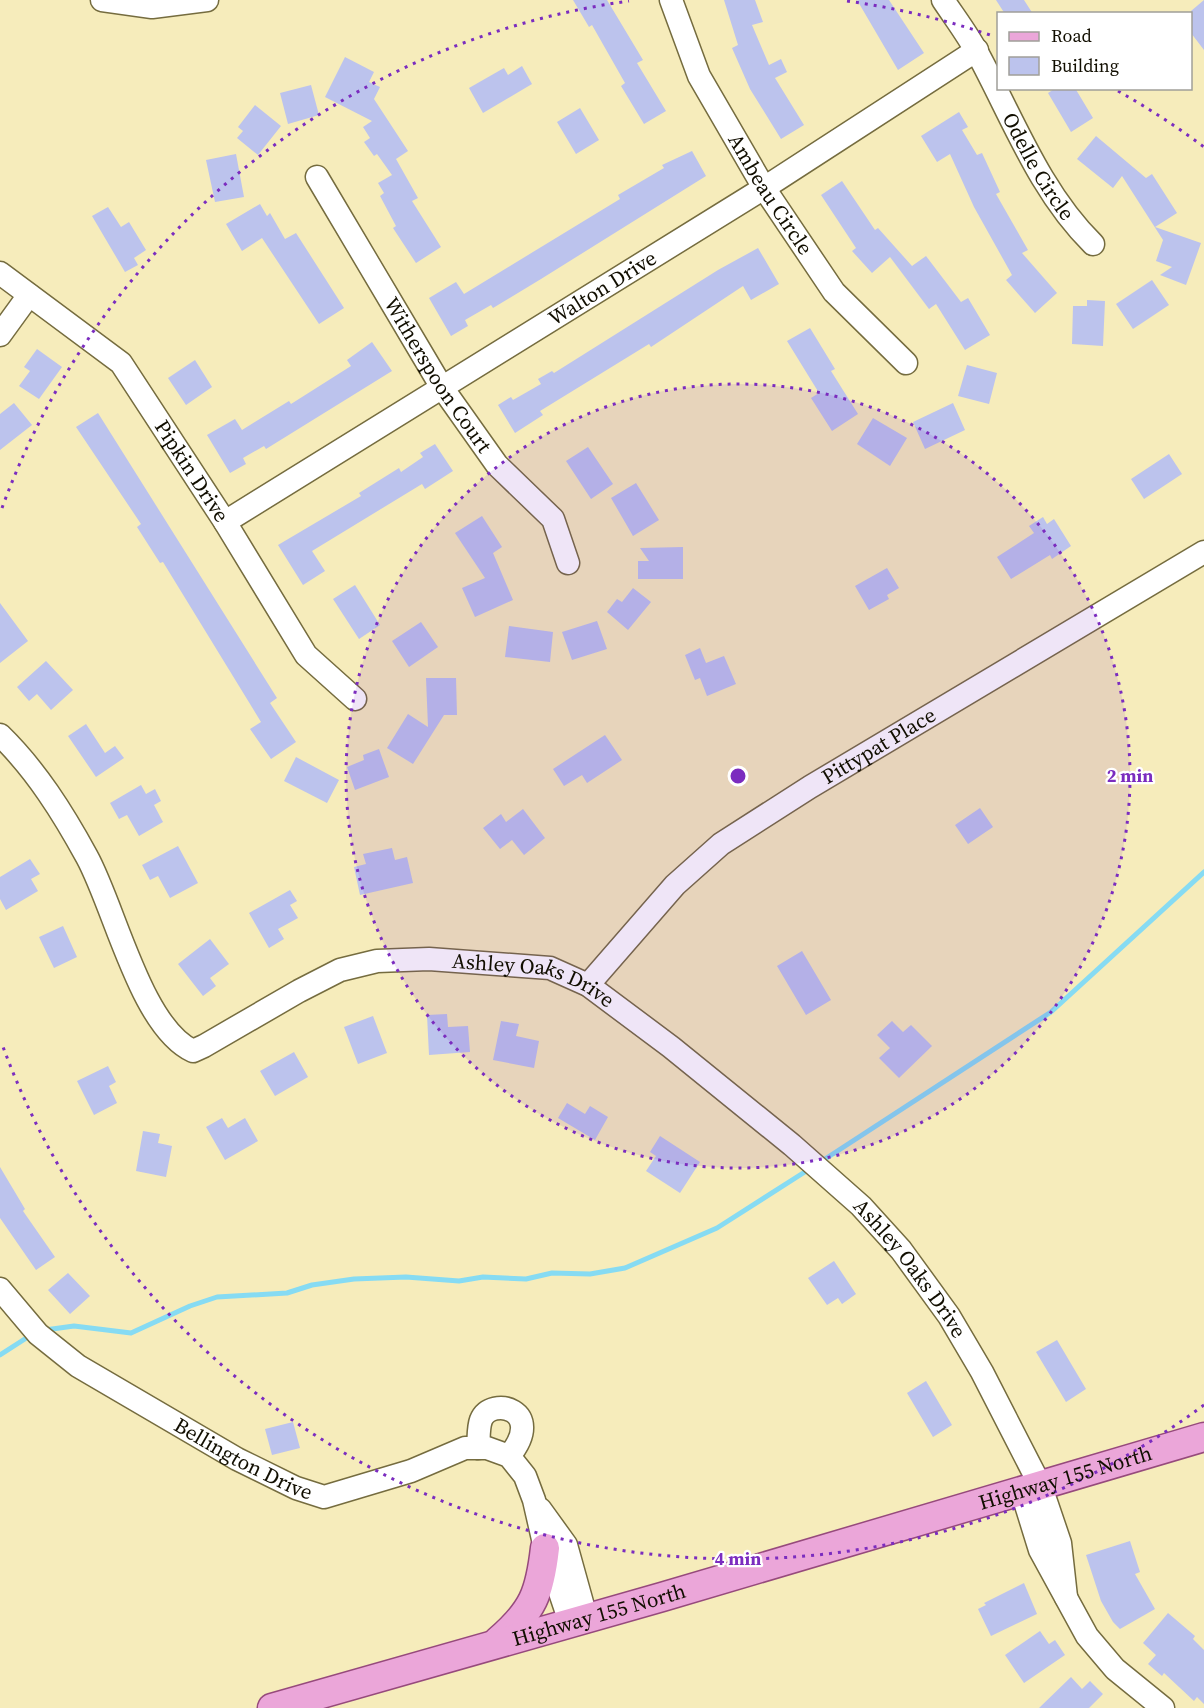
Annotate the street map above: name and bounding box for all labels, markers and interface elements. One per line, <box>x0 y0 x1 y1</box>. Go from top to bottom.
legend <box>997 12 1192 90</box>
text: Road <box>1051 23 1092 48</box>
text: Building <box>1051 53 1119 78</box>
street label: Odelle Circle <box>996 107 1082 226</box>
street label: Ambeau Circle <box>721 128 820 260</box>
street label: Walton Drive <box>543 243 662 332</box>
street label: Witherspoon Court <box>377 292 499 459</box>
street label: Pipkin Drive <box>148 414 236 528</box>
street label: Pittypat Place <box>816 700 941 791</box>
text: 2 min <box>1107 763 1153 788</box>
centre of rings <box>728 766 748 786</box>
street label: Ashley Oaks Drive <box>451 946 621 1014</box>
street label: Ashley Oaks Drive <box>847 1192 974 1343</box>
street label: Bellington Drive <box>169 1410 316 1506</box>
street label: Highway 155 North <box>975 1438 1155 1517</box>
text: 4 min <box>715 1546 761 1571</box>
street label: Highway 155 North <box>509 1576 689 1653</box>

